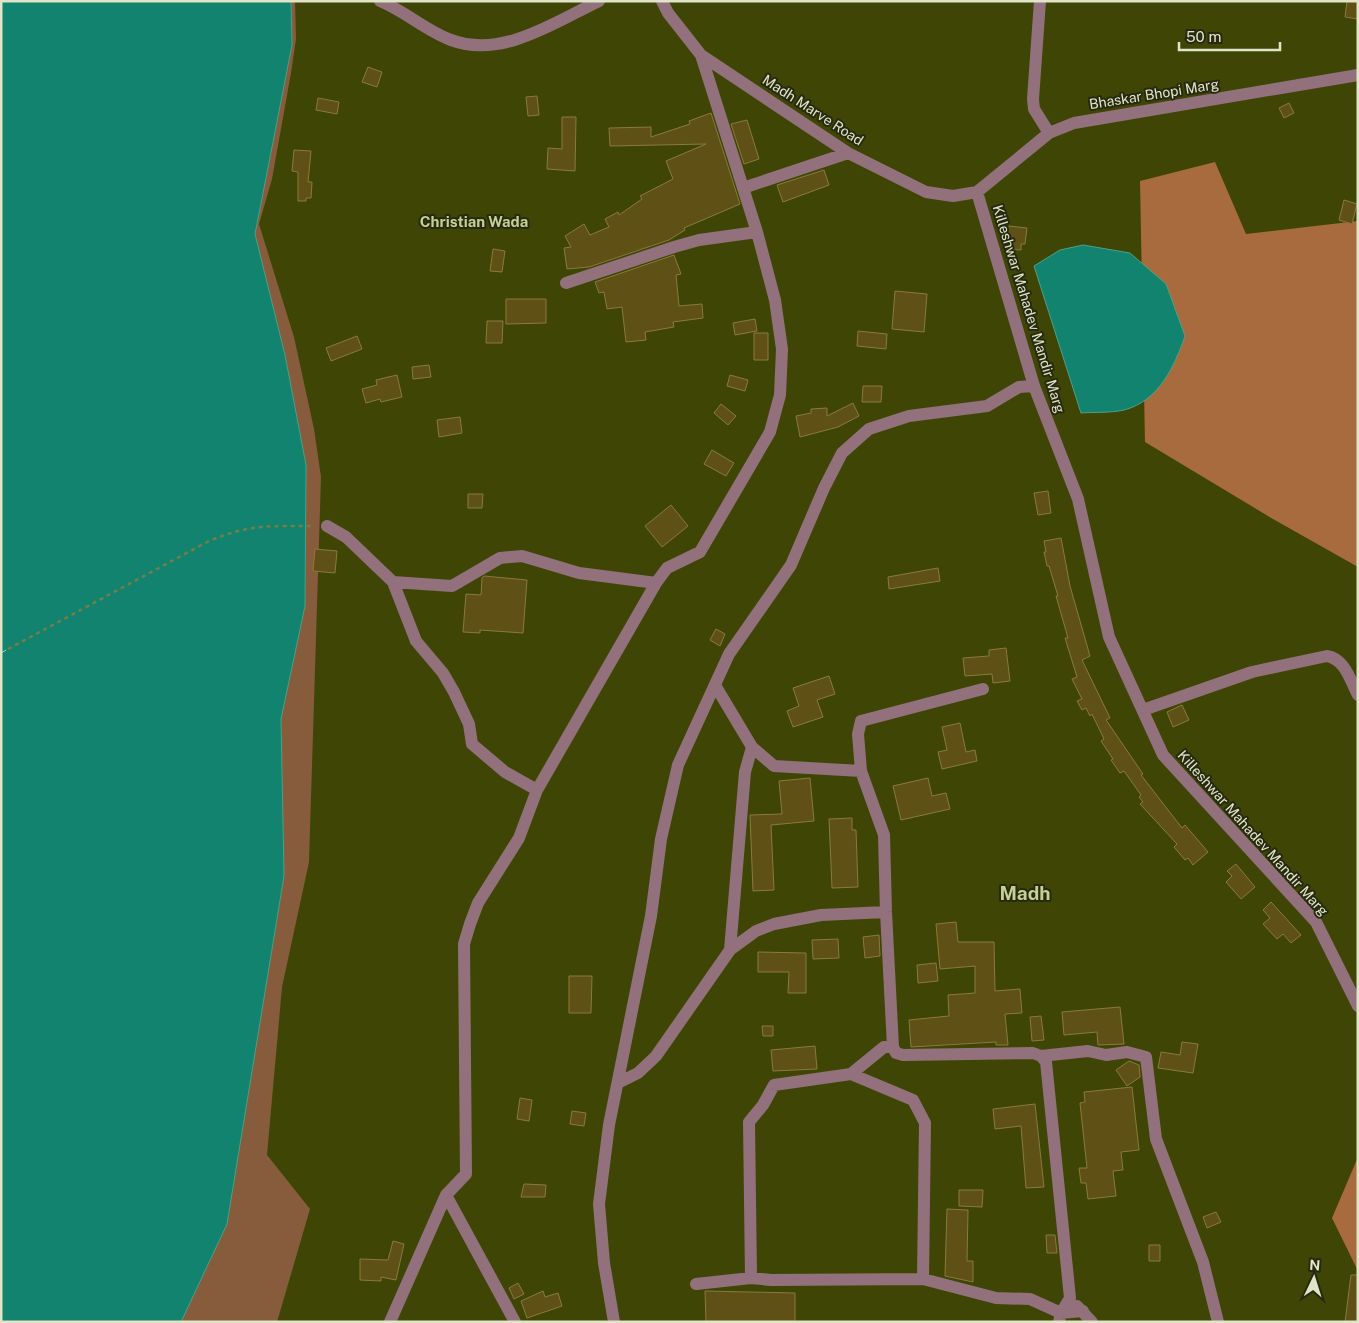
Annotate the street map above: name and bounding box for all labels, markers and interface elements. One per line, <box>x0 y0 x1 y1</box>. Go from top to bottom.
scale bar <box>1179 20 1280 52</box>
text: 50 m <box>1186 28 1221 45</box>
street label: Madh Marve Road <box>760 71 866 149</box>
street label: Bhaskar Bhopi Marg <box>1088 76 1220 112</box>
street label: Killeshwar Mahadev Mandir Marg <box>990 203 1068 415</box>
district label: Christian Wada <box>420 213 528 230</box>
street label: Killeshwar Mahadev Mandir Marg <box>1175 747 1332 919</box>
district label: Madh <box>999 882 1051 904</box>
north arrow <box>1289 1253 1339 1303</box>
text: N <box>1309 1257 1321 1273</box>

